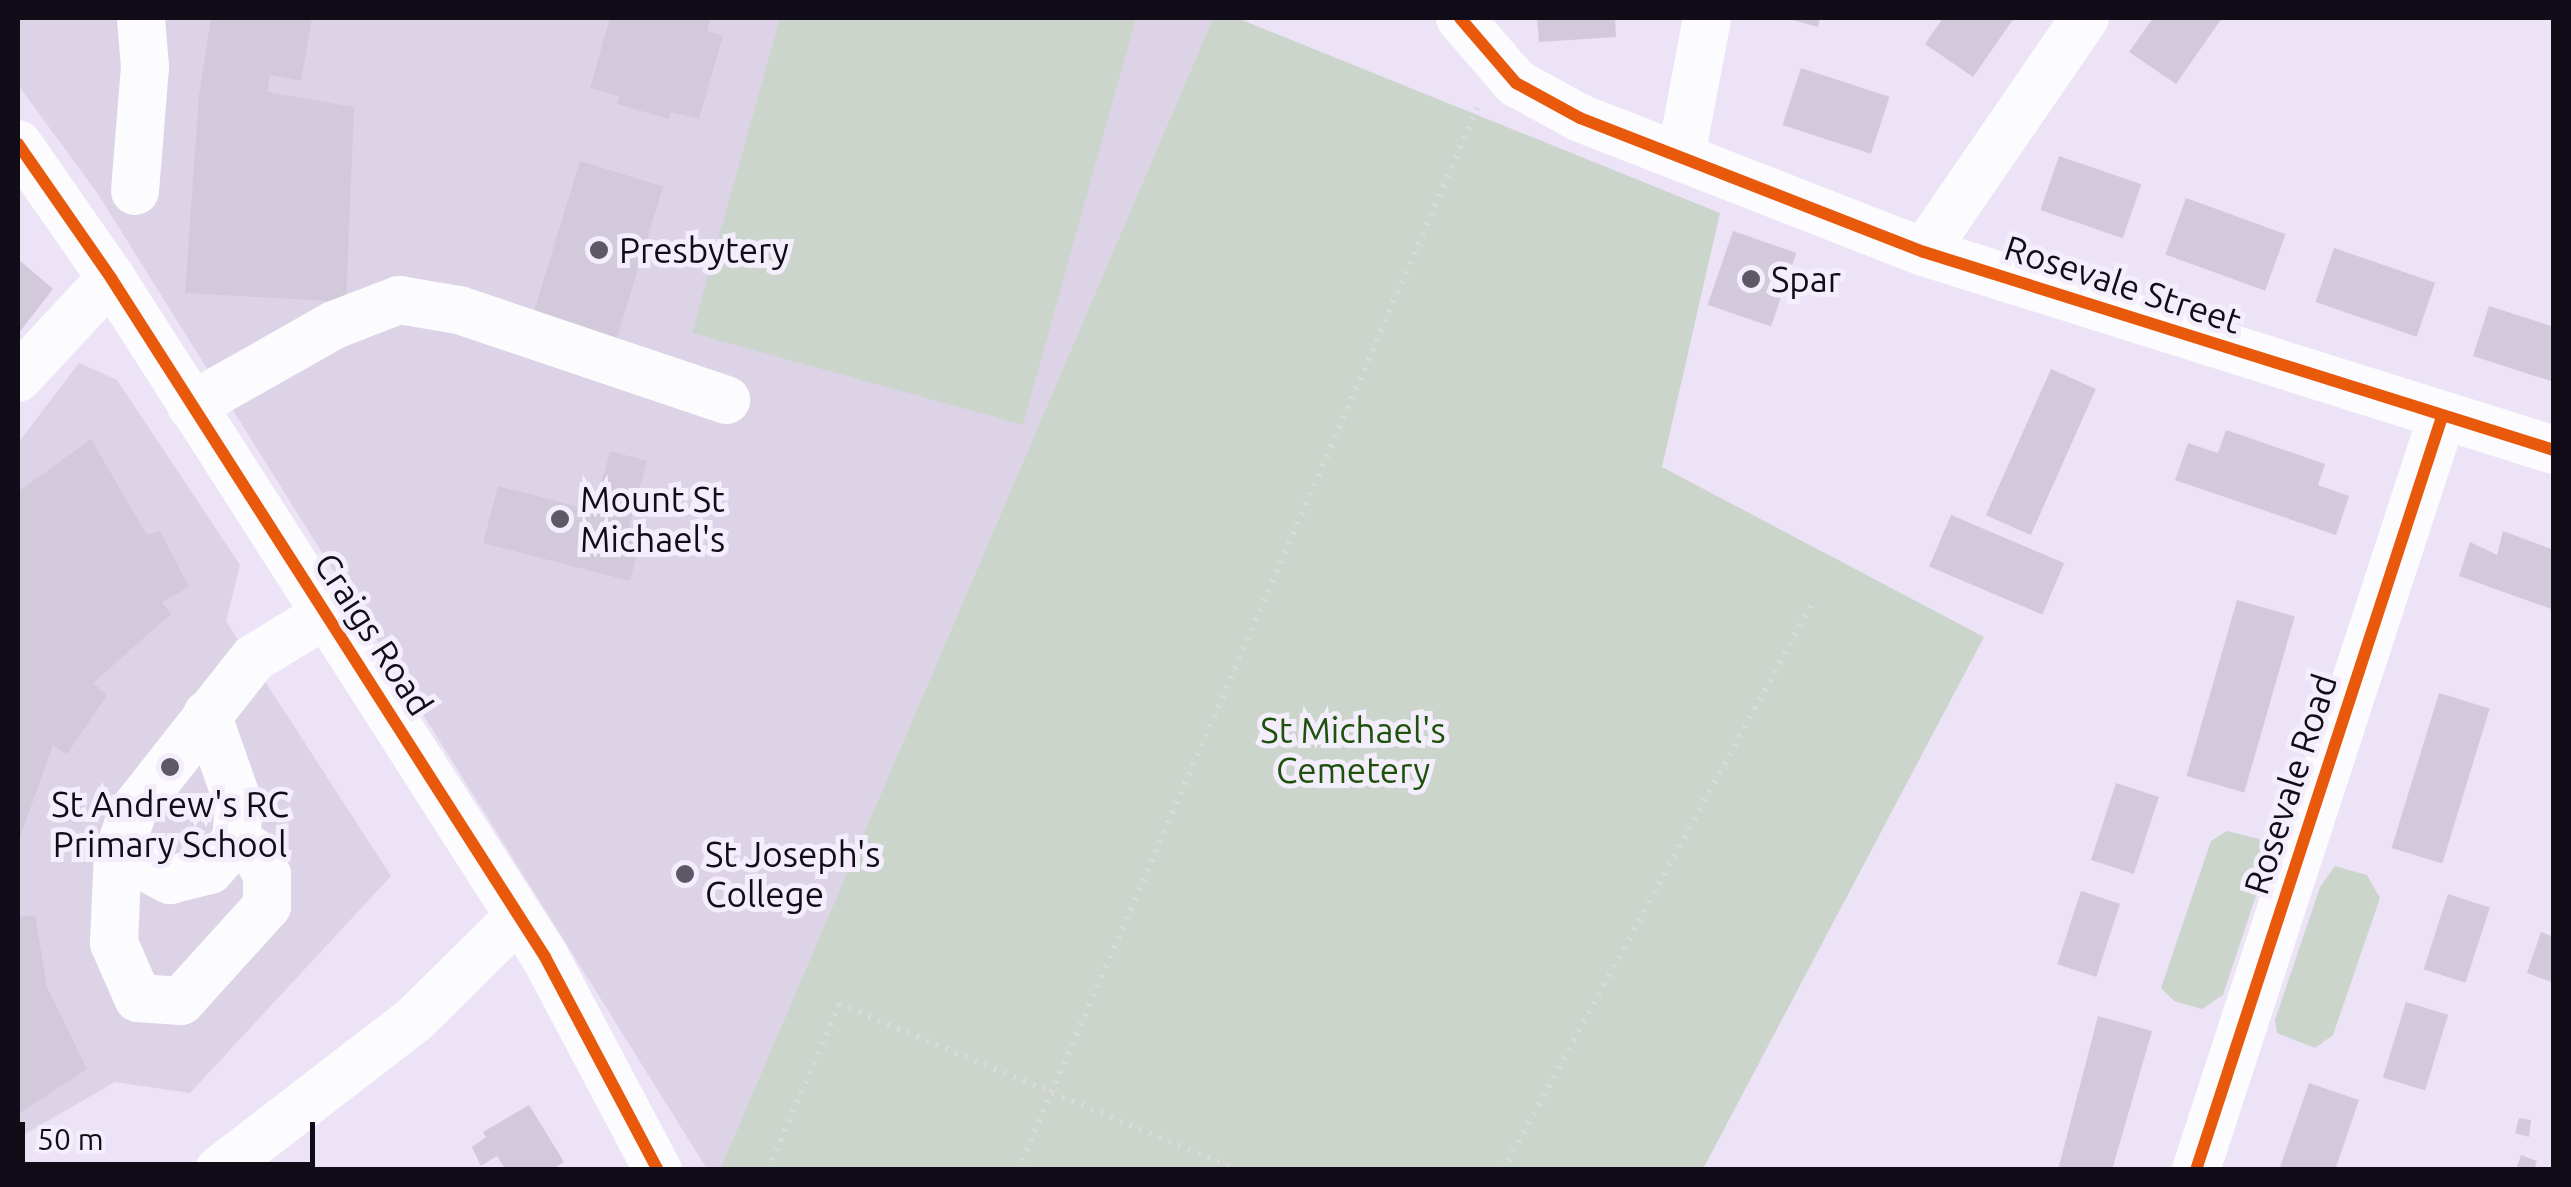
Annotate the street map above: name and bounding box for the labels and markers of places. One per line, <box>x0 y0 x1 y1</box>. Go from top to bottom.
place label: Presbytery <box>619 229 789 271</box>
marker: Presbytery <box>588 239 610 261</box>
place label: Spar <box>1771 258 1841 300</box>
marker: Spar <box>1740 268 1762 290</box>
place label: Mount St Michael's <box>580 478 725 560</box>
marker: Mount St Michael's <box>549 508 571 530</box>
marker: St Andrew's RC Primary School <box>159 756 181 778</box>
place label: St Andrew's RC Primary School <box>51 783 289 865</box>
place label: St Joseph's College <box>705 833 881 915</box>
marker: St Joseph's College <box>674 863 696 885</box>

